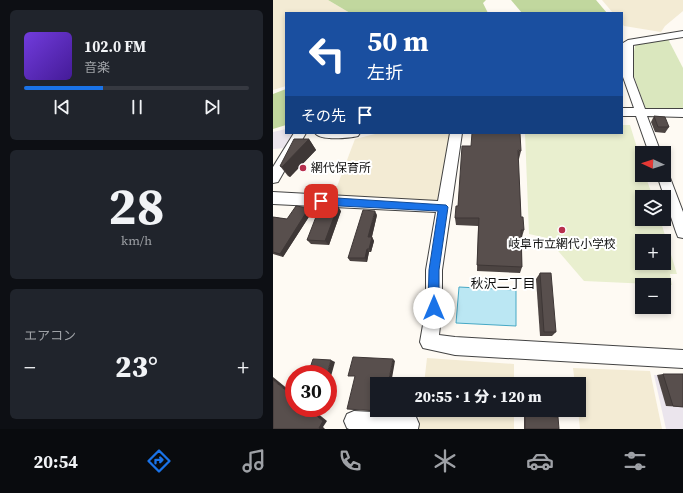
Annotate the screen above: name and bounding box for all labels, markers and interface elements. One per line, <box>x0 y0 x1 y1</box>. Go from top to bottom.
text: 50 m <box>367 22 429 60</box>
icon: left <box>301 28 353 80</box>
text: 102.0 FM <box>84 36 146 57</box>
text: 音楽 <box>84 59 110 76</box>
text: 左折 <box>367 60 403 85</box>
icon: previous <box>51 96 73 118</box>
icon: pause <box>126 96 148 118</box>
icon: next <box>201 96 223 118</box>
icon: arrive <box>354 104 376 126</box>
text: その先 <box>301 105 346 126</box>
north arrow <box>635 146 671 182</box>
map controls <box>635 146 671 314</box>
place label: 網代保育所 <box>311 160 371 176</box>
marker: 網代保育所 <box>298 163 308 173</box>
text: 28 <box>108 170 165 241</box>
pin <box>304 184 338 218</box>
icon: arrive <box>310 190 332 212</box>
button: layers <box>635 190 671 226</box>
marker: 岐阜市立網代小学校 <box>557 225 567 235</box>
text: km/h <box>121 232 152 249</box>
button: + <box>635 234 671 270</box>
place label: 岐阜市立網代小学校 <box>508 236 616 252</box>
district label: 秋沢二丁目 <box>470 275 536 292</box>
button: − <box>635 278 671 314</box>
position arrow <box>413 287 455 329</box>
text: エアコン <box>24 327 76 344</box>
text: 23° <box>115 346 158 387</box>
text: − <box>24 352 36 382</box>
text: + <box>237 352 249 382</box>
speed limit sign: 30 <box>285 365 337 417</box>
text: 20:55 · 1 分 · 120 m <box>414 386 542 407</box>
icon: directions <box>145 447 173 475</box>
icon: music <box>240 447 268 475</box>
icon: phone <box>336 447 364 475</box>
icon: climate <box>431 447 459 475</box>
icon: car <box>526 447 554 475</box>
icon: filters <box>621 447 649 475</box>
text: 20:54 <box>34 449 78 474</box>

